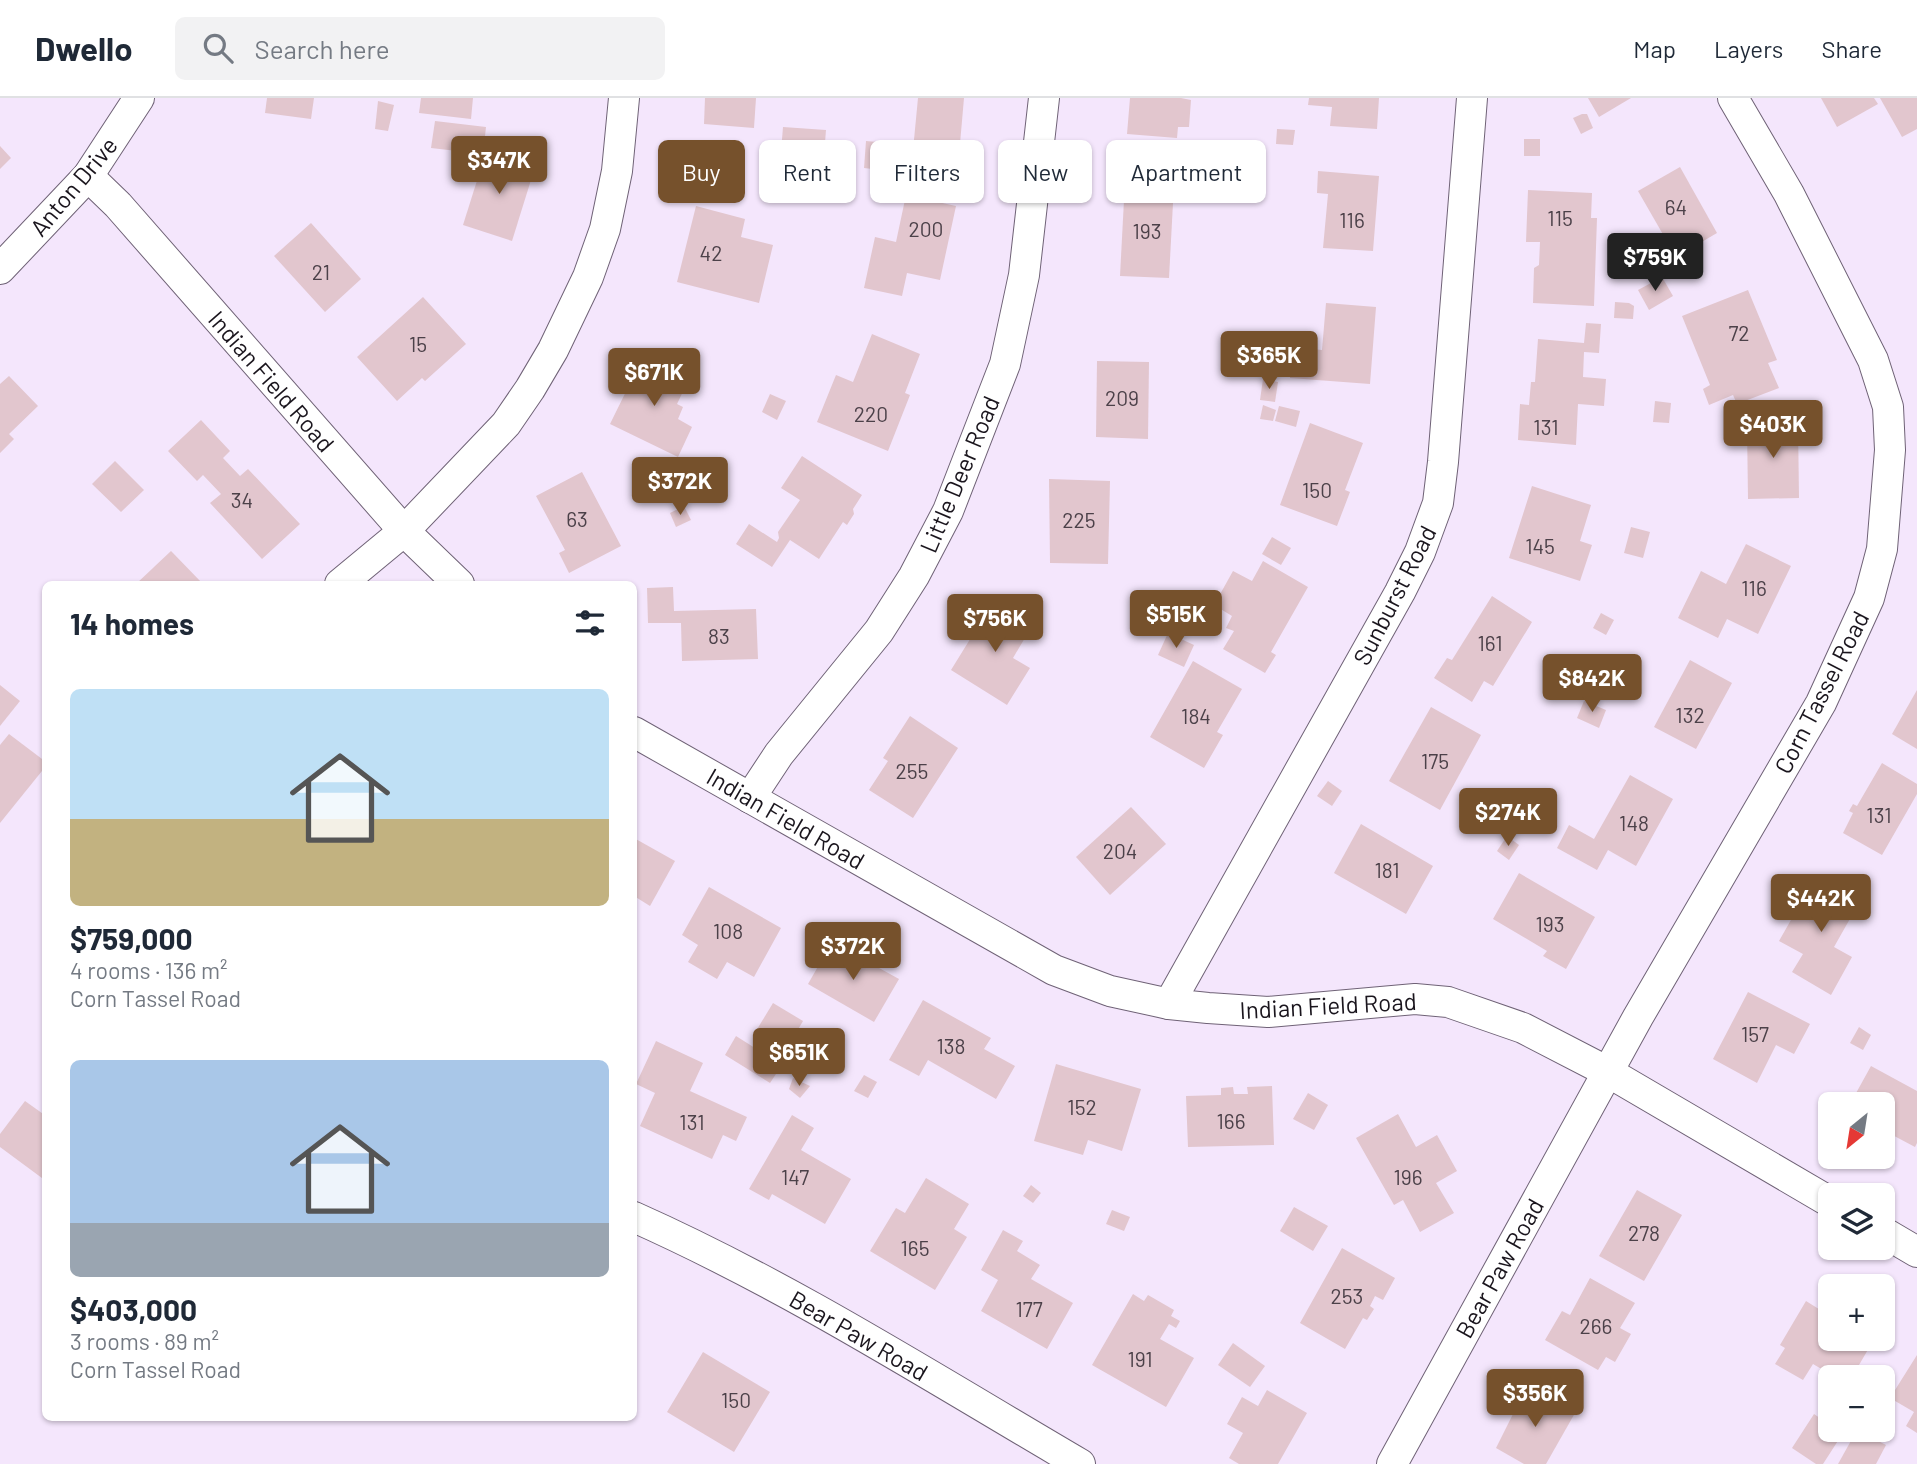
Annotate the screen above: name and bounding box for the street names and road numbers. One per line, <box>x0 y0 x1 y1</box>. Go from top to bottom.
street label: Anton Drive <box>23 131 123 241</box>
street label: Indian Field Road <box>203 305 341 457</box>
street label: Little Deer Road <box>913 391 1005 557</box>
street label: Sunburst Road <box>1346 520 1442 670</box>
street label: Corn Tassel Road <box>1768 606 1874 778</box>
street label: Indian Field Road <box>702 761 870 875</box>
street label: Indian Field Road <box>1239 986 1417 1024</box>
street label: Bear Paw Road <box>1449 1193 1549 1343</box>
street label: Bear Paw Road <box>785 1284 933 1386</box>

